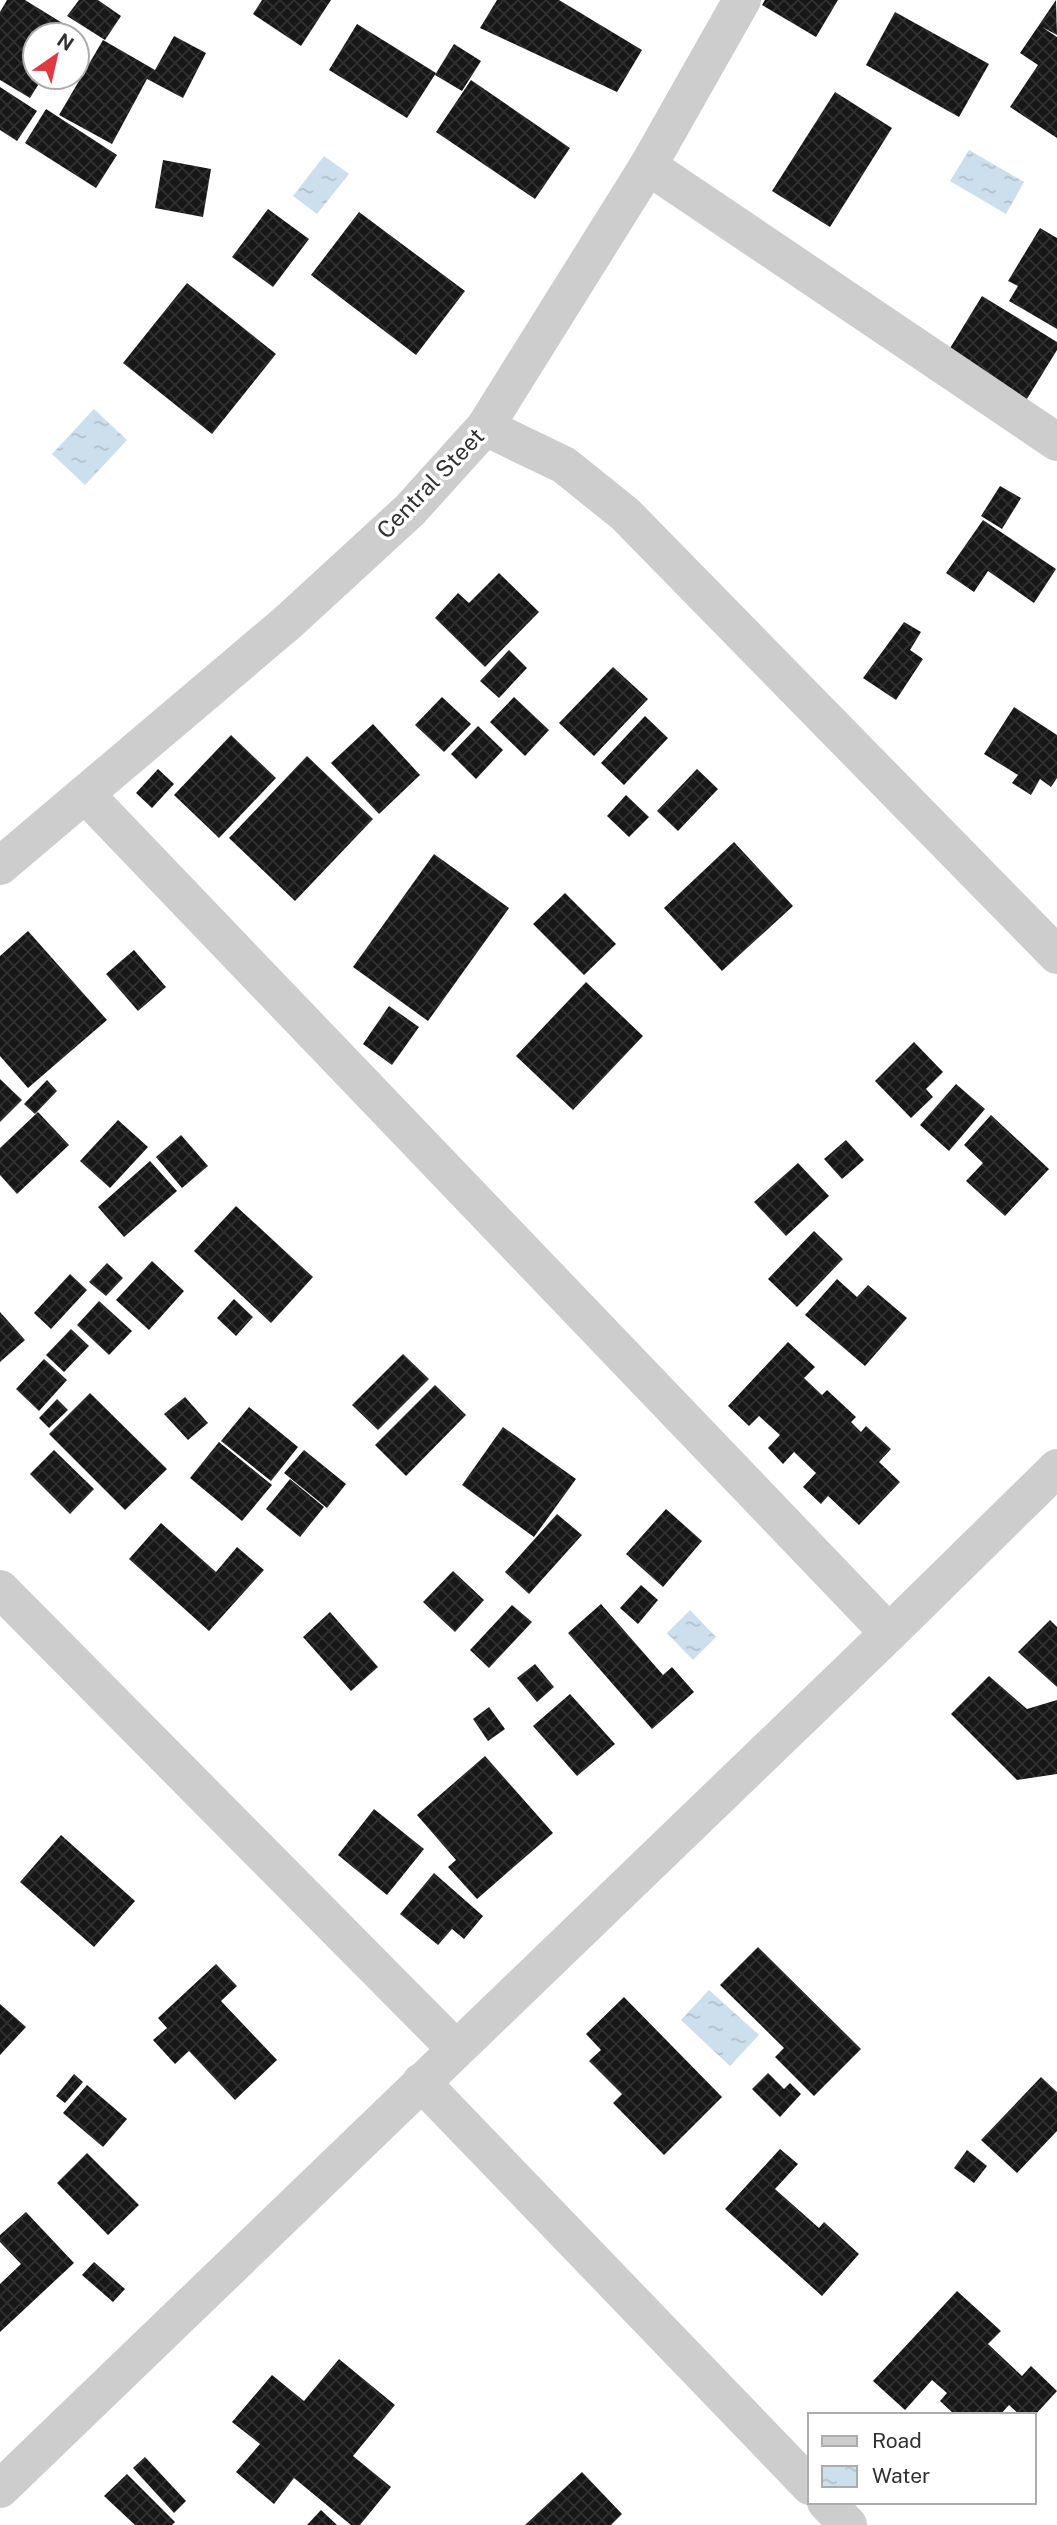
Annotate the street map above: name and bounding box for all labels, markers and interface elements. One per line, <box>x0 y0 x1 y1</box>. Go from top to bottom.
north arrow <box>21 21 91 91</box>
text: N <box>53 29 78 55</box>
street label: Central Steet <box>371 422 489 544</box>
legend <box>808 2413 1036 2504</box>
text: Road <box>872 2428 922 2453</box>
text: Water <box>872 2463 930 2488</box>

